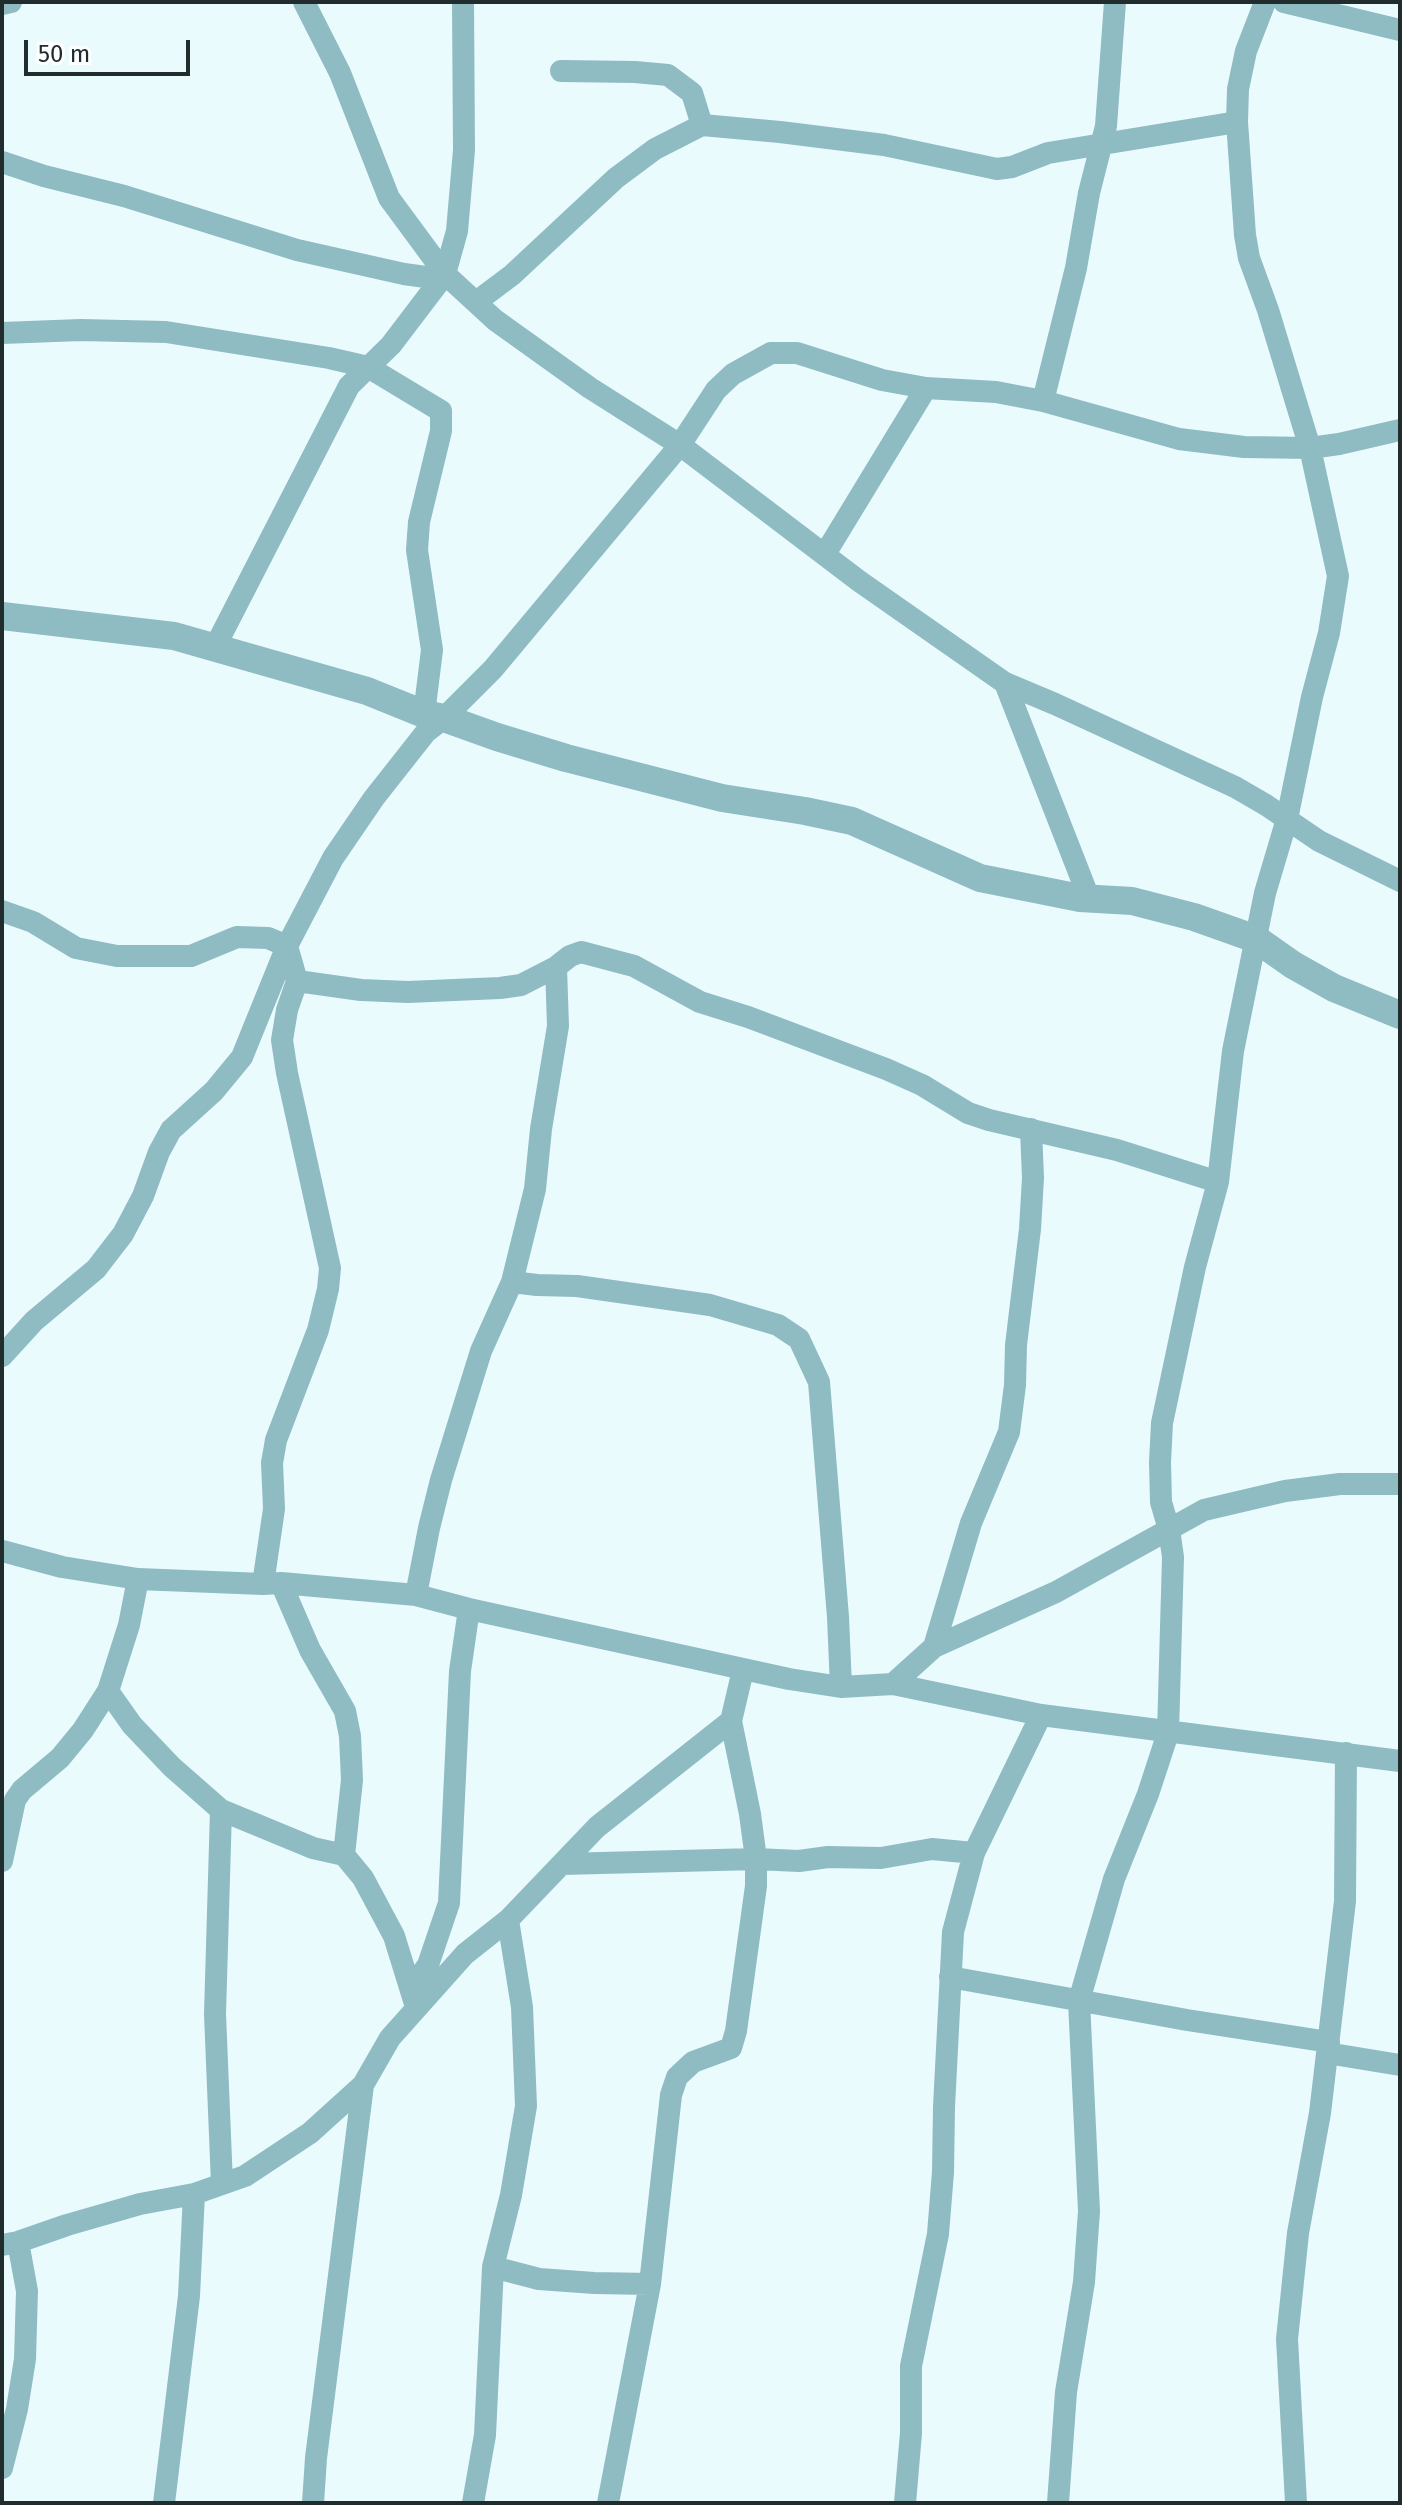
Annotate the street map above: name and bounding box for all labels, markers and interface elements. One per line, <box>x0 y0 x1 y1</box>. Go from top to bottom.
scale bar <box>28 24 194 74</box>
text: 50 m <box>38 40 90 68</box>

